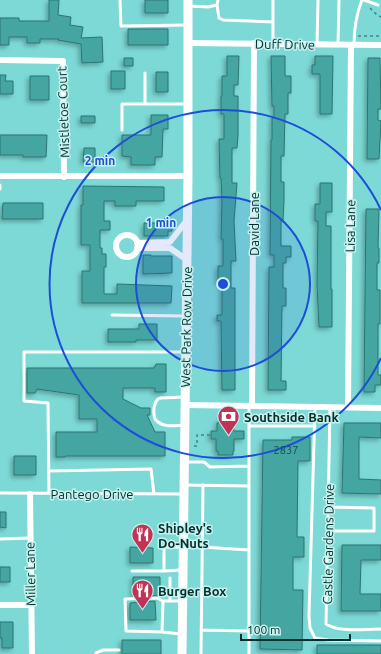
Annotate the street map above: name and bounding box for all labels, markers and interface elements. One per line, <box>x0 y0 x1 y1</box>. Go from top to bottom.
street label: Duff Drive <box>255 36 315 52</box>
street label: Mistletoe Court <box>54 66 72 158</box>
text: 2 min <box>85 154 115 167</box>
street label: David Lane <box>247 192 261 256</box>
street label: Lisa Lane <box>343 199 357 253</box>
text: 1 min <box>146 216 176 229</box>
street label: West Park Row Drive <box>178 266 194 388</box>
centre of rings <box>216 277 230 291</box>
bank icon: Southside Bank <box>215 404 241 437</box>
place label: Southside Bank <box>244 410 339 424</box>
house number: 2837 <box>274 444 298 456</box>
street label: Castle Gardens Drive <box>320 484 336 604</box>
street label: Pantego Drive <box>51 487 133 501</box>
place label: Shipley's Do-Nuts <box>158 521 212 550</box>
restaurant icon: Shipley's Do-Nuts <box>129 522 155 555</box>
street label: Miller Lane <box>22 542 38 606</box>
restaurant icon: Burger Box <box>130 578 156 611</box>
place label: Burger Box <box>158 584 226 598</box>
scale bar <box>241 616 350 642</box>
text: 100 m <box>247 623 280 636</box>

